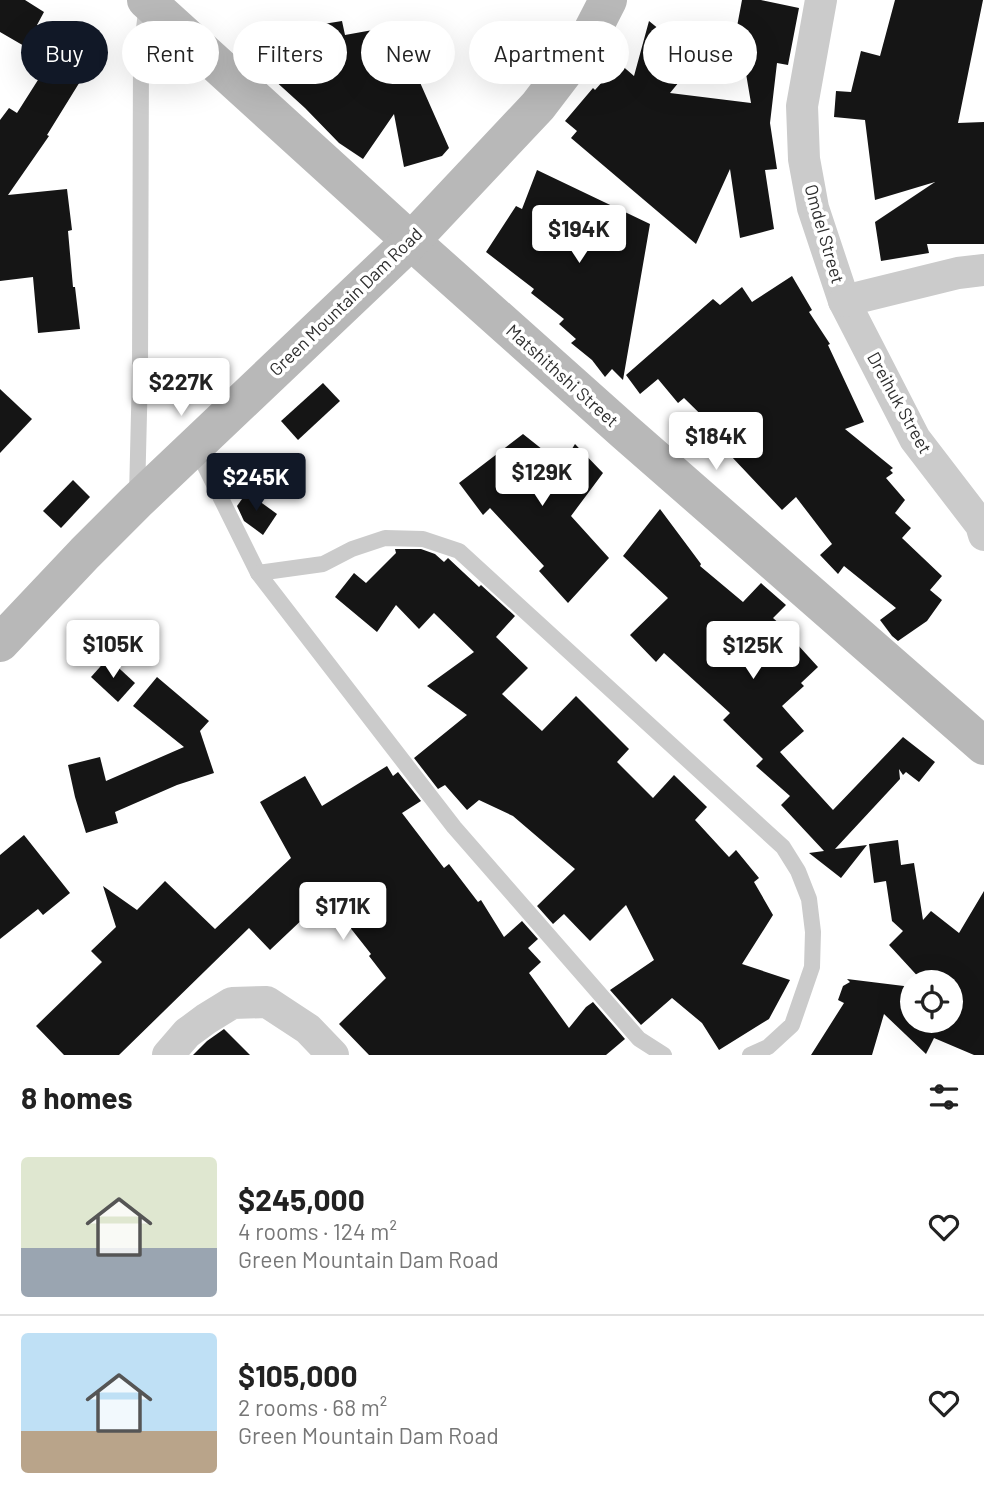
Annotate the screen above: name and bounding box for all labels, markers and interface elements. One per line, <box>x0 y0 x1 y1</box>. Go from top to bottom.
chip: Buy <box>21 21 108 84</box>
chip: Rent <box>122 21 219 84</box>
chip: Filters <box>233 21 347 84</box>
chip: New <box>361 21 455 84</box>
chip: Apartment <box>469 21 629 84</box>
chip: House <box>643 21 757 84</box>
street label: Omdel Street <box>800 182 850 286</box>
pin: $194K <box>530 205 628 265</box>
text: $194K <box>548 214 610 242</box>
street label: Green Mountain Dam Road <box>264 222 426 380</box>
street label: Matshithshi Street <box>502 319 623 431</box>
street label: Dreihuk Street <box>863 348 937 457</box>
pin: $227K <box>132 358 230 418</box>
text: $227K <box>149 367 213 395</box>
pin: $184K <box>667 412 765 472</box>
text: $184K <box>685 421 747 449</box>
pin: $129K <box>493 448 591 508</box>
pin: $245K <box>207 454 305 513</box>
text: $129K <box>512 457 572 485</box>
text: $245K <box>223 462 289 490</box>
pin: $105K <box>64 620 162 680</box>
pin: $125K <box>704 622 802 681</box>
text: $105K <box>82 629 144 657</box>
text: $125K <box>723 630 783 658</box>
pin: $171K <box>294 883 392 942</box>
text: $171K <box>315 891 371 919</box>
map controls <box>900 970 963 1033</box>
button: locate <box>900 970 963 1033</box>
icon: filters <box>925 1078 963 1116</box>
text: 8 homes <box>21 1079 132 1115</box>
text: $245,000 <box>238 1181 365 1217</box>
icon: home <box>77 1185 161 1269</box>
icon: heart <box>925 1208 963 1246</box>
text: 4 rooms · 124 m² <box>238 1217 397 1245</box>
text: Green Mountain Dam Road <box>238 1245 499 1273</box>
text: $105,000 <box>238 1357 358 1393</box>
icon: home <box>77 1361 161 1445</box>
icon: heart <box>925 1384 963 1422</box>
text: 2 rooms · 68 m² <box>238 1393 387 1421</box>
text: Green Mountain Dam Road <box>238 1421 499 1449</box>

